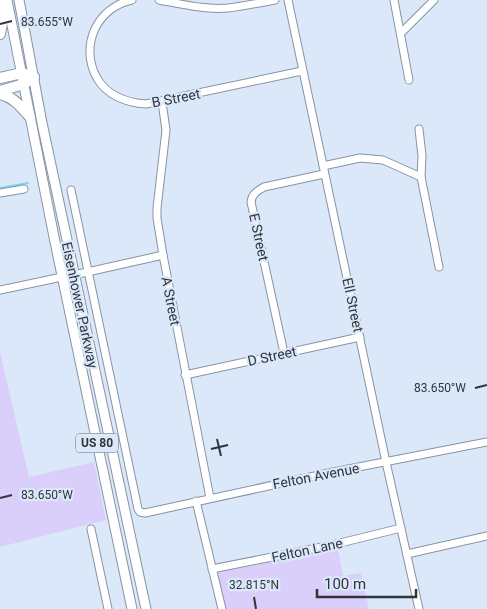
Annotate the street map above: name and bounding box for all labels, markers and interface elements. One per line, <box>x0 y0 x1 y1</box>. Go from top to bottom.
text: 83.655°W <box>21 15 73 29</box>
street label: B Street <box>150 85 202 111</box>
street label: E Street <box>246 212 272 263</box>
street label: Eisenhower Parkway <box>59 241 101 370</box>
street label: A Street <box>158 275 184 327</box>
street label: Ell Street <box>339 276 367 334</box>
street label: D Street <box>246 343 298 369</box>
text: 83.650°W <box>414 381 466 395</box>
road number: US 80 <box>76 433 118 452</box>
street label: Felton Avenue <box>271 460 361 492</box>
text: 83.650°W <box>21 488 73 502</box>
street label: Felton Lane <box>270 535 344 565</box>
scale bar <box>317 566 416 598</box>
text: 100 m <box>324 575 366 593</box>
text: 32.815°N <box>229 578 279 592</box>

